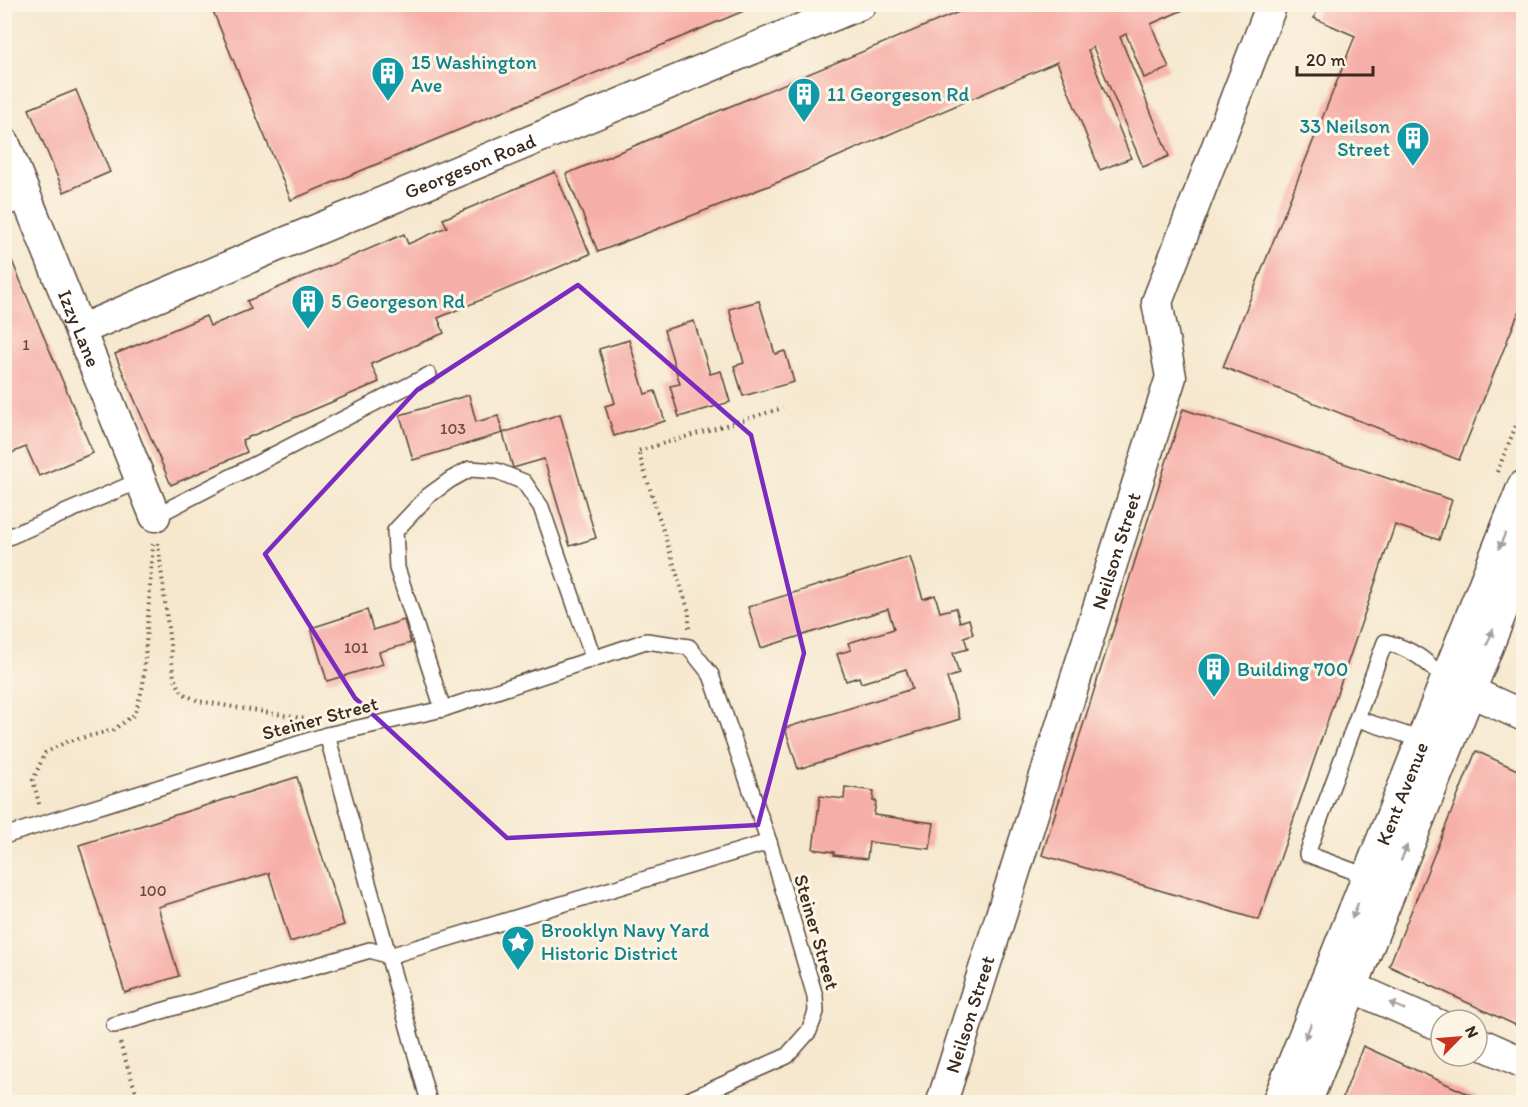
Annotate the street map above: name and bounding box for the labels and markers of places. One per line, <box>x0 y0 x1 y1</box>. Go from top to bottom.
place label: 15 Washington Ave <box>411 50 537 97</box>
building icon: 15 Washington Ave <box>370 55 406 102</box>
building icon: 11 Georgeson Rd <box>786 76 822 123</box>
place label: 11 Georgeson Rd <box>827 82 969 106</box>
place label: 33 Neilson Street <box>1299 114 1390 161</box>
building icon: 33 Neilson Street <box>1395 120 1431 167</box>
building icon: 5 Georgeson Rd <box>290 283 326 330</box>
place label: 5 Georgeson Rd <box>331 289 465 313</box>
building icon: Building 700 <box>1196 651 1232 698</box>
place label: Building 700 <box>1237 657 1348 681</box>
place label: Brooklyn Navy Yard Historic District <box>541 918 709 965</box>
place icon: Brooklyn Navy Yard Historic District <box>500 924 536 971</box>

